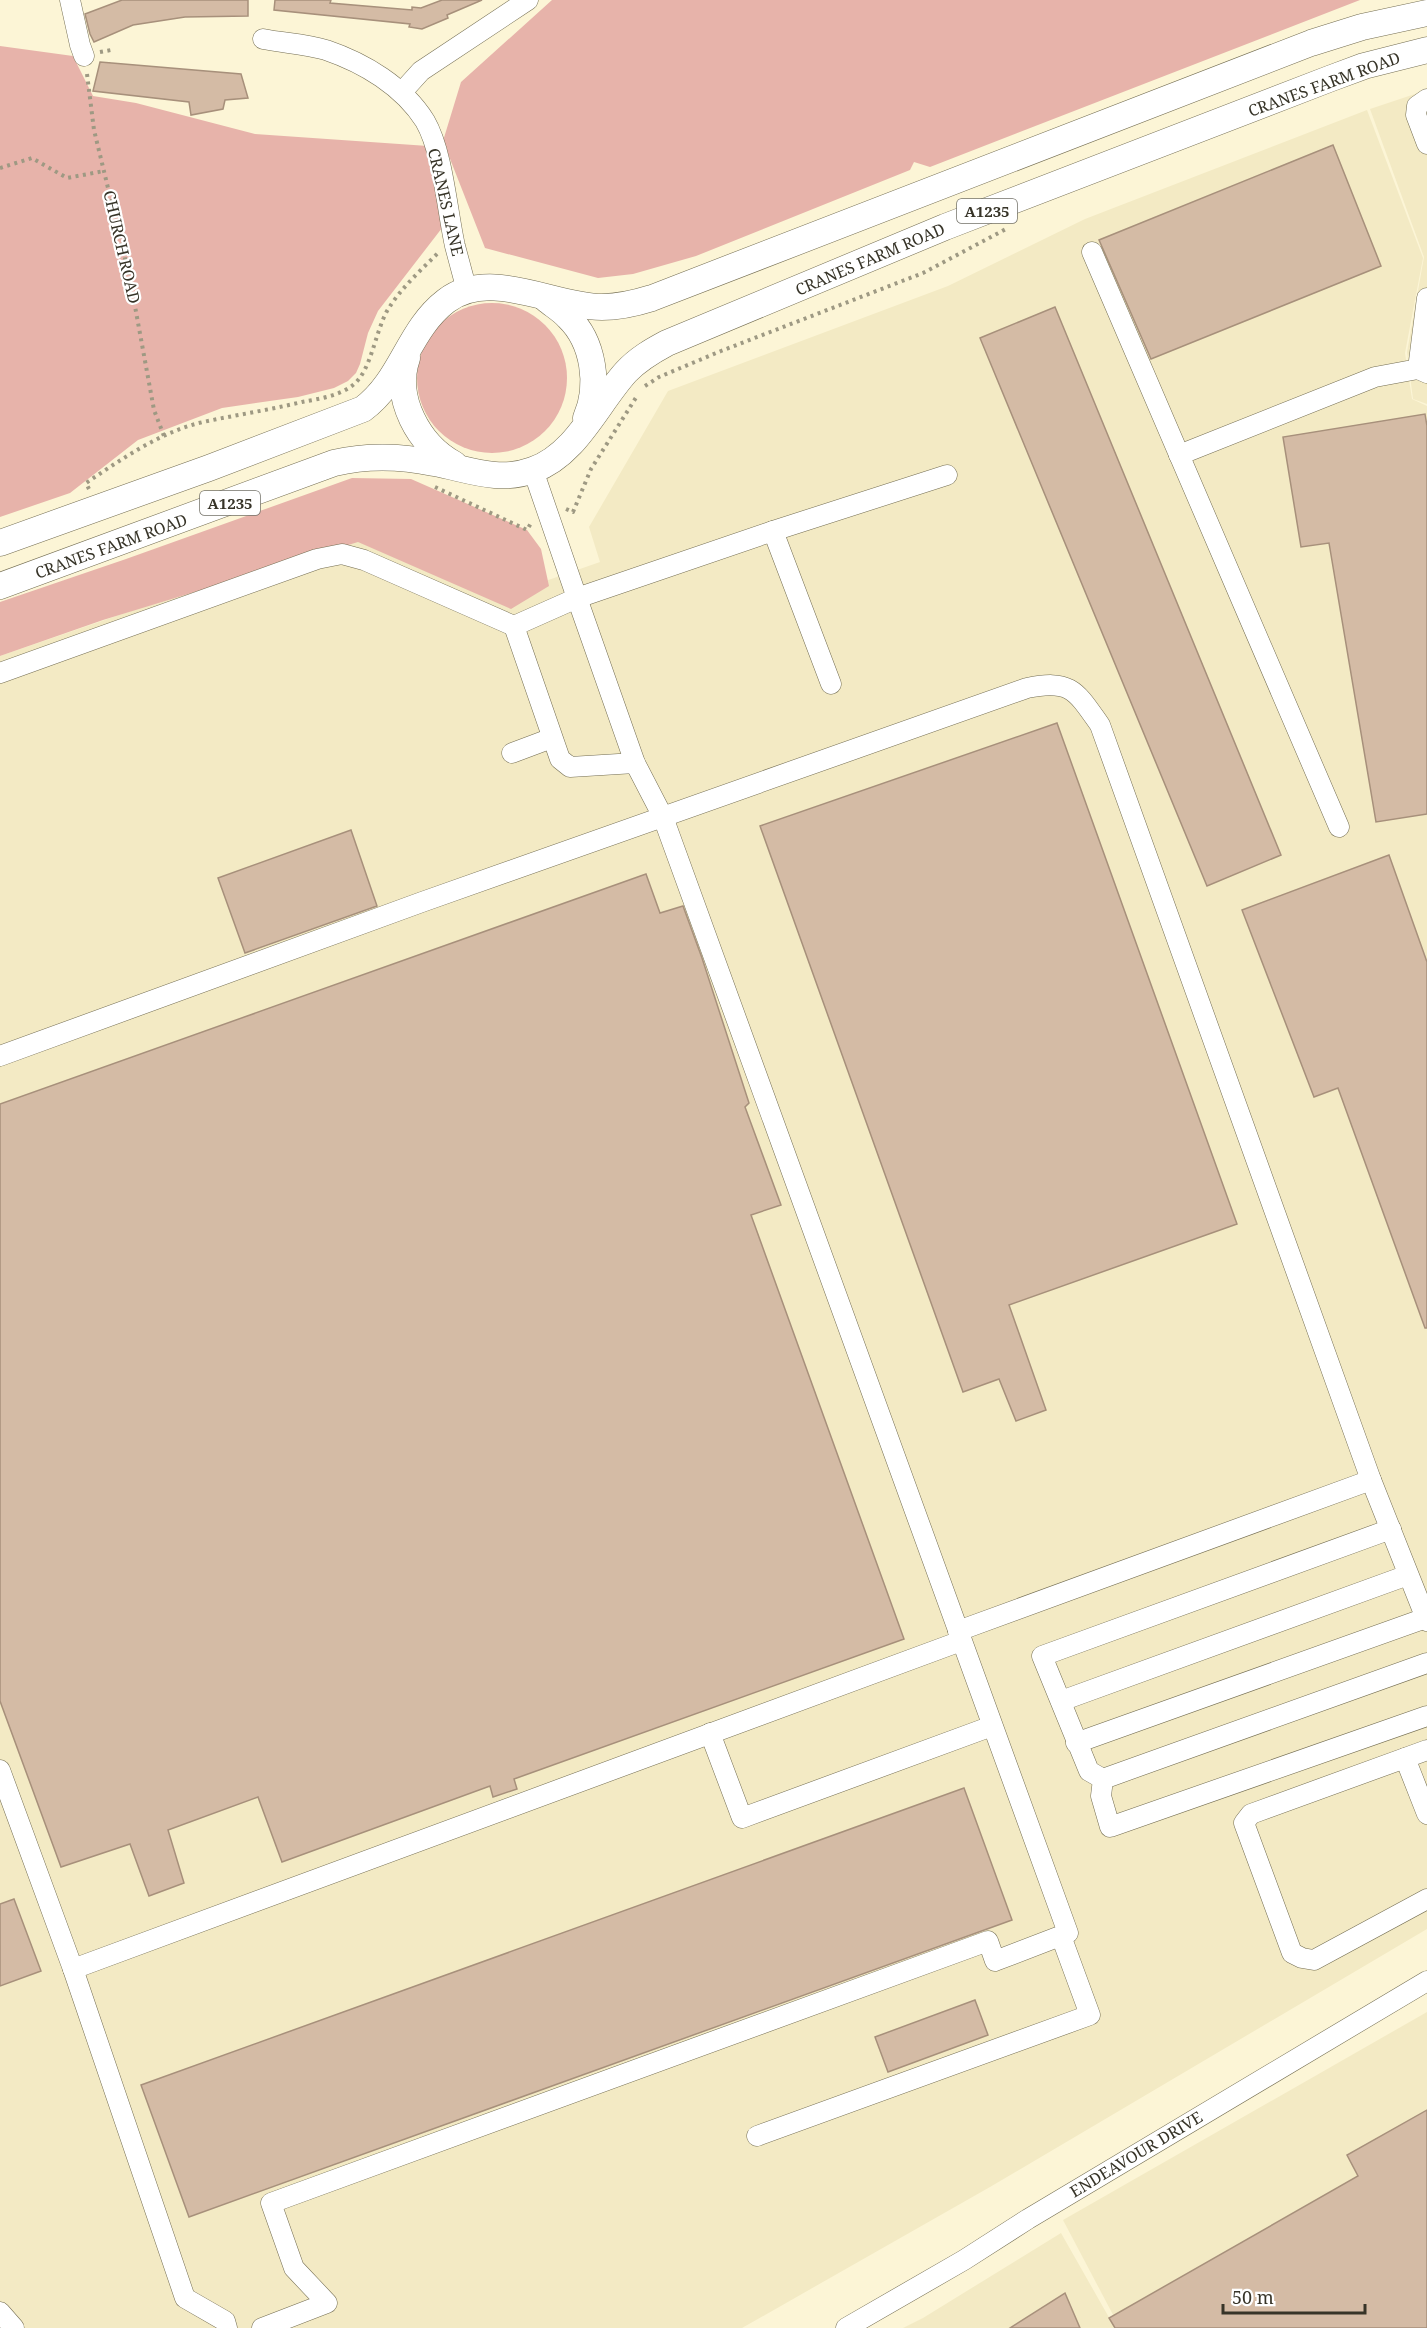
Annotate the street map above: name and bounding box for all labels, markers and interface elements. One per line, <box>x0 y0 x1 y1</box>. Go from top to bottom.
street label: CRANES FARM ROAD <box>1245 46 1403 122</box>
street label: CRANES LANE <box>423 146 469 258</box>
street label: CHURCH ROAD <box>98 188 146 306</box>
road number: A1235 <box>957 199 1017 223</box>
street label: CRANES FARM ROAD <box>792 218 948 300</box>
road number: A1235 <box>200 491 260 515</box>
street label: CRANES FARM ROAD <box>32 508 190 584</box>
street label: ENDEAVOUR DRIVE <box>1066 2106 1206 2202</box>
scale bar <box>1223 2277 1366 2315</box>
text: 50 m <box>1232 2285 1274 2309</box>

